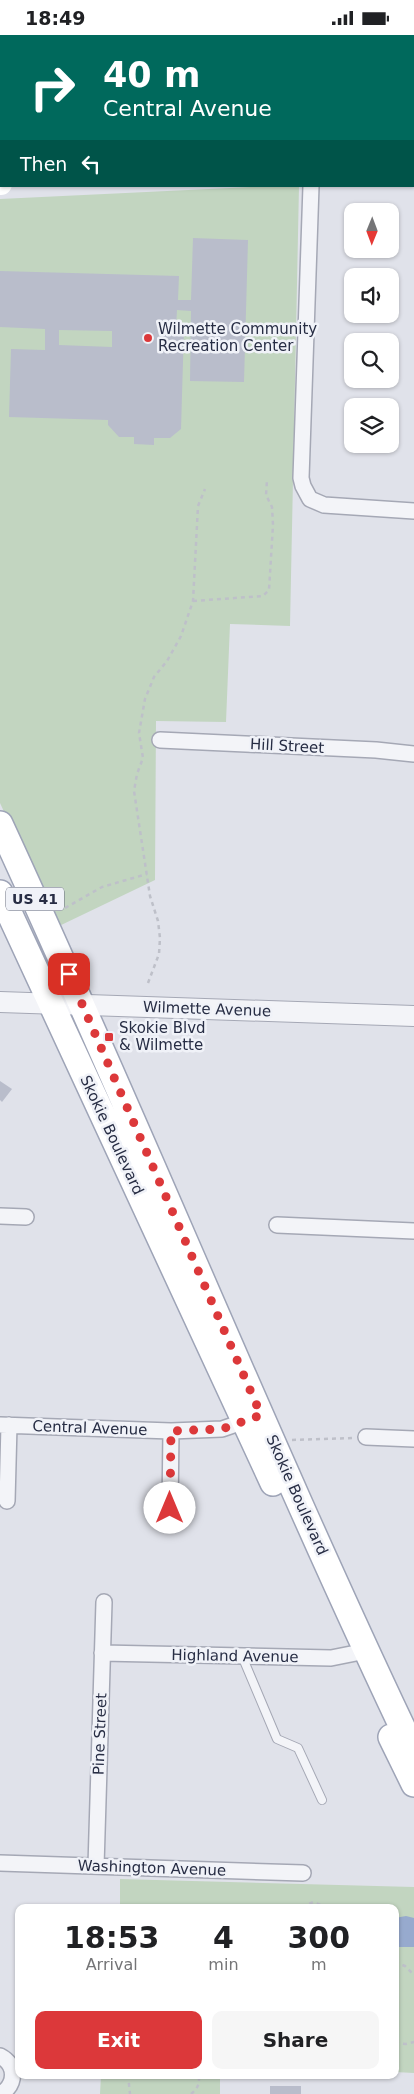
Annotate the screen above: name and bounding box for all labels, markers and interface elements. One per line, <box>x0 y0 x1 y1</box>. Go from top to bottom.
text: 18:49 <box>25 7 85 29</box>
icon: right <box>20 55 85 120</box>
text: 40 m <box>103 55 200 95</box>
text: Central Avenue <box>103 96 272 121</box>
icon: left <box>77 150 105 178</box>
text: Then <box>20 153 67 175</box>
north arrow <box>344 203 399 257</box>
map controls <box>344 203 399 453</box>
button: sound <box>344 268 399 323</box>
place label: Wilmette Community Recreation Center <box>158 320 317 355</box>
marker: Wilmette Community Recreation Center <box>142 332 154 344</box>
button: search <box>344 333 399 388</box>
button: layers <box>344 398 399 453</box>
street label: Hill Street <box>250 735 325 757</box>
road number: US 41 <box>6 887 64 911</box>
pin <box>48 953 90 995</box>
icon: arrive <box>55 960 83 988</box>
street label: Wilmette Avenue <box>143 998 271 1020</box>
place label: Skokie Blvd & Wilmette <box>119 1019 206 1054</box>
marker: Skokie Blvd & Wilmette <box>103 1031 115 1043</box>
street label: Skokie Boulevard <box>76 1072 148 1198</box>
street label: Central Avenue <box>32 1417 148 1439</box>
street label: Skokie Boulevard <box>262 1432 332 1558</box>
position arrow <box>143 1481 195 1533</box>
street label: Highland Avenue <box>171 1646 299 1666</box>
street label: Pine Street <box>90 1693 110 1775</box>
street label: Washington Avenue <box>77 1856 227 1880</box>
text: 18:53 <box>64 1920 159 1955</box>
text: 4 <box>213 1920 234 1955</box>
text: 300 <box>287 1920 350 1955</box>
text: Arrival <box>86 1955 138 1974</box>
text: min <box>208 1955 239 1974</box>
text: m <box>311 1955 327 1974</box>
button: Exit <box>35 2011 202 2069</box>
button: Share <box>212 2011 379 2069</box>

